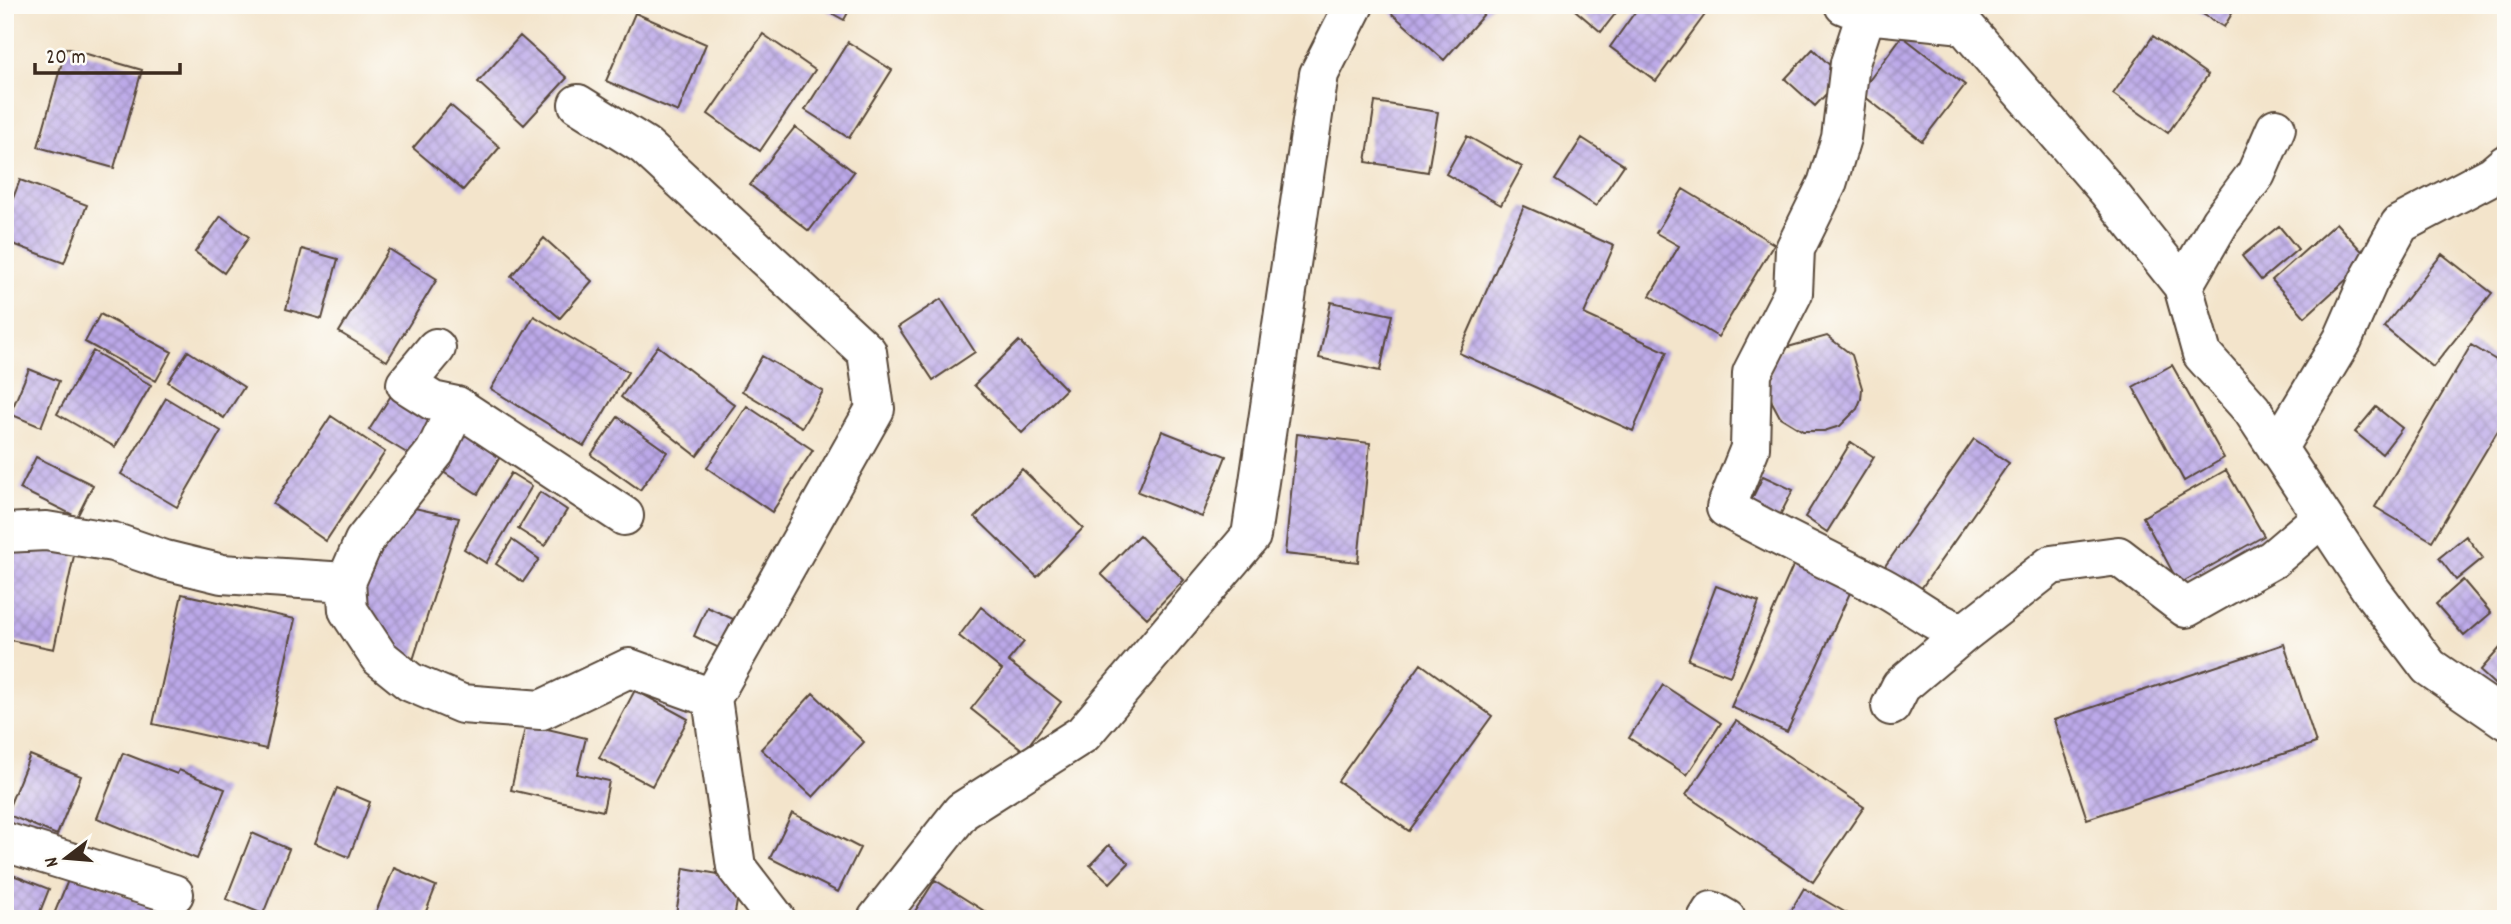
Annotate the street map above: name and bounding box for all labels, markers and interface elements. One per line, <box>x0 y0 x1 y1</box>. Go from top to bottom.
scale bar <box>35 32 180 76</box>
text: 20 m <box>46 44 86 74</box>
north arrow <box>32 822 102 892</box>
text: N <box>39 853 67 870</box>

